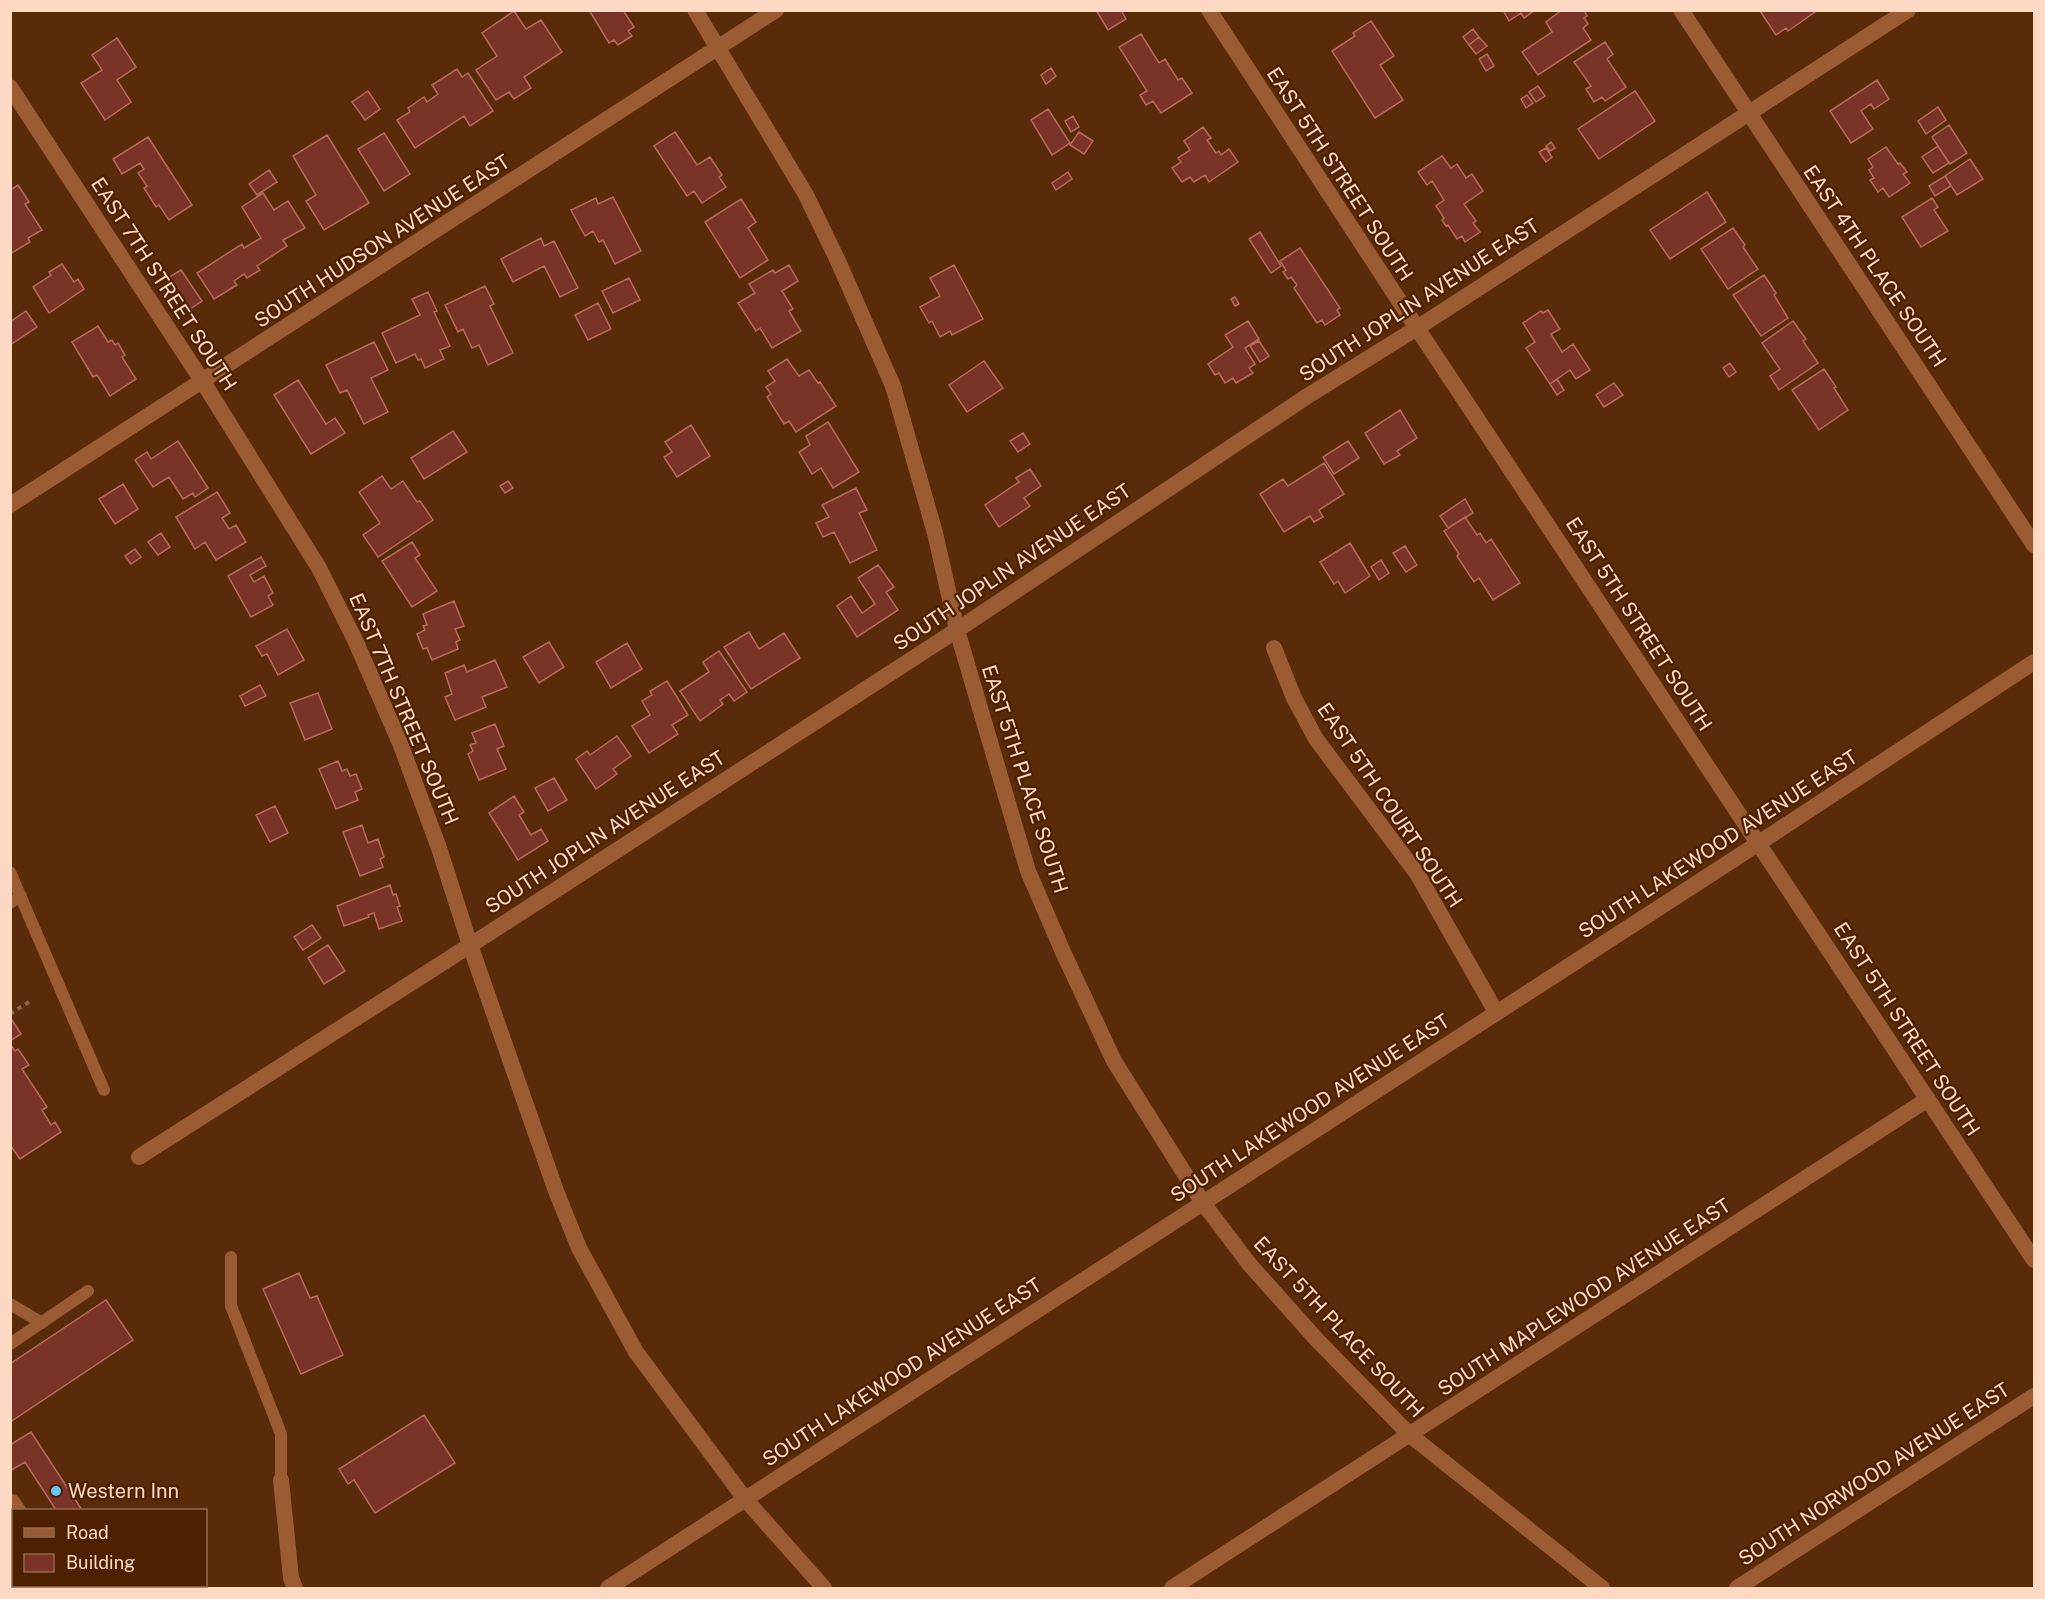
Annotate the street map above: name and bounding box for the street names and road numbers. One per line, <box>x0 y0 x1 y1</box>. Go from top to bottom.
street label: EAST 5TH STREET SOUTH <box>1262 63 1418 285</box>
street label: SOUTH HUDSON AVENUE EAST <box>250 149 514 333</box>
street label: EAST 4TH PLACE SOUTH <box>1798 161 1952 371</box>
street label: EAST 7TH STREET SOUTH <box>86 173 242 395</box>
street label: SOUTH JOPLIN AVENUE EAST <box>1295 213 1544 387</box>
street label: SOUTH JOPLIN AVENUE EAST <box>889 478 1135 656</box>
street label: EAST 5TH STREET SOUTH <box>1561 513 1717 735</box>
street label: EAST 7TH STREET SOUTH <box>344 590 464 828</box>
street label: EAST 5TH PLACE SOUTH <box>977 662 1073 896</box>
street label: EAST 5TH COURT SOUTH <box>1312 698 1468 912</box>
street label: SOUTH JOPLIN AVENUE EAST <box>481 745 730 919</box>
street label: SOUTH LAKEWOOD AVENUE EAST <box>1574 745 1862 943</box>
street label: EAST 5TH STREET SOUTH <box>1829 918 1985 1140</box>
street label: SOUTH LAKEWOOD AVENUE EAST <box>1166 1009 1454 1207</box>
street label: SOUTH MAPLEWOOD AVENUE EAST <box>1433 1193 1735 1401</box>
street label: EAST 5TH PLACE SOUTH <box>1249 1232 1429 1422</box>
street label: SOUTH LAKEWOOD AVENUE EAST <box>758 1273 1046 1471</box>
street label: SOUTH NORWOOD AVENUE EAST <box>1734 1377 2014 1571</box>

